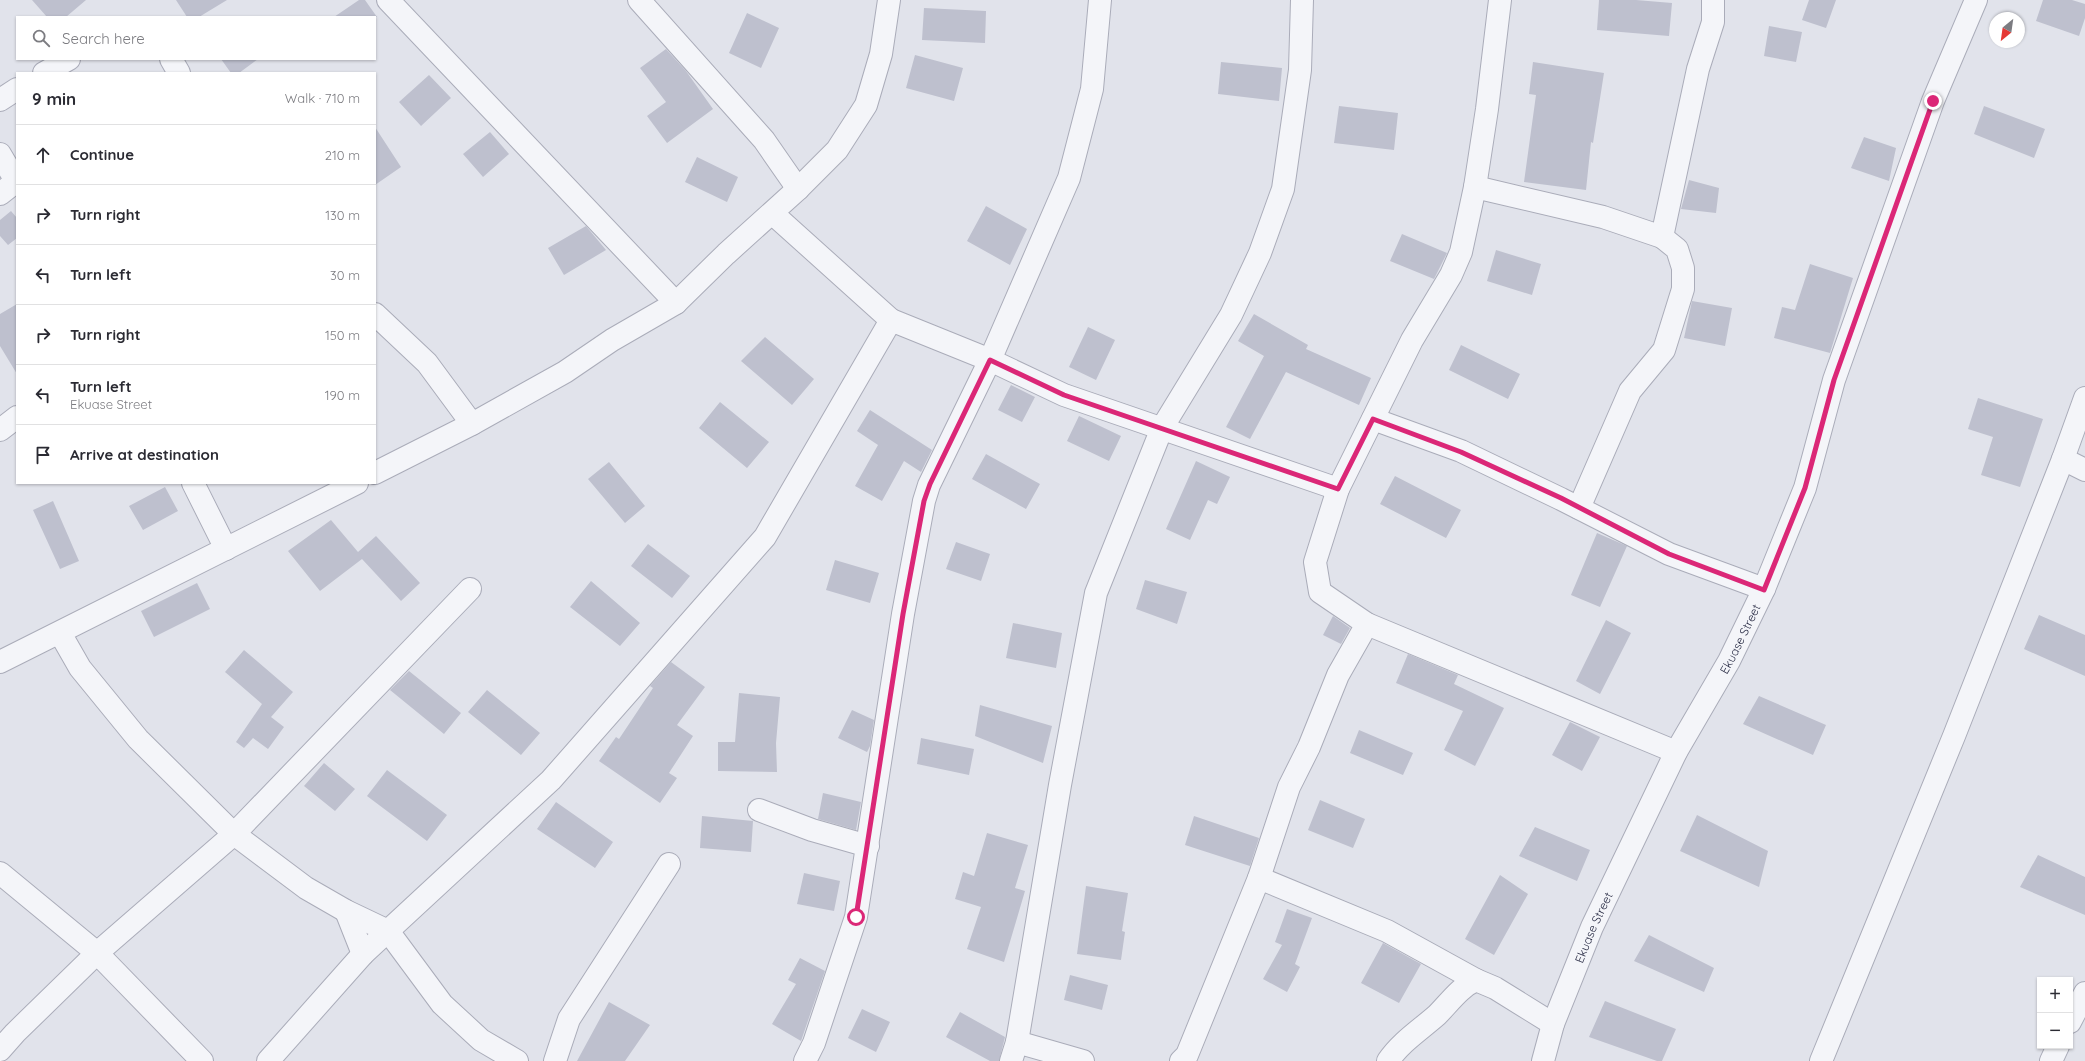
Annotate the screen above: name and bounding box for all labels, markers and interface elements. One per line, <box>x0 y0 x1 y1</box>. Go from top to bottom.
north arrow <box>1989 12 2025 48</box>
search box <box>16 16 376 60</box>
icon: search <box>30 27 52 49</box>
text: Search here <box>62 29 145 48</box>
text: 9 min <box>32 88 76 109</box>
text: Walk · 710 m <box>285 90 360 106</box>
route end <box>1924 92 1942 110</box>
icon: ahead <box>32 144 54 166</box>
text: Continue <box>70 145 134 164</box>
text: 210 m <box>325 147 360 163</box>
icon: right <box>32 204 54 226</box>
text: Turn right <box>70 205 141 224</box>
text: 130 m <box>325 207 360 223</box>
icon: left <box>32 264 54 286</box>
text: Turn left <box>70 265 132 284</box>
text: 30 m <box>330 267 360 283</box>
icon: right <box>32 324 54 346</box>
text: Turn right <box>70 325 141 344</box>
text: 150 m <box>325 327 360 343</box>
text: Turn left <box>70 377 132 396</box>
icon: left <box>32 384 54 406</box>
text: 190 m <box>325 387 360 403</box>
text: Ekuase Street <box>70 396 152 412</box>
icon: arrive <box>32 444 54 466</box>
text: Arrive at destination <box>70 445 219 464</box>
street label: Ekuase Street <box>1716 601 1763 676</box>
street label: Ekuase Street <box>1571 889 1615 965</box>
route start <box>847 908 865 926</box>
map controls <box>2037 977 2073 1049</box>
button: + <box>2037 977 2073 1013</box>
button: − <box>2037 1013 2073 1049</box>

